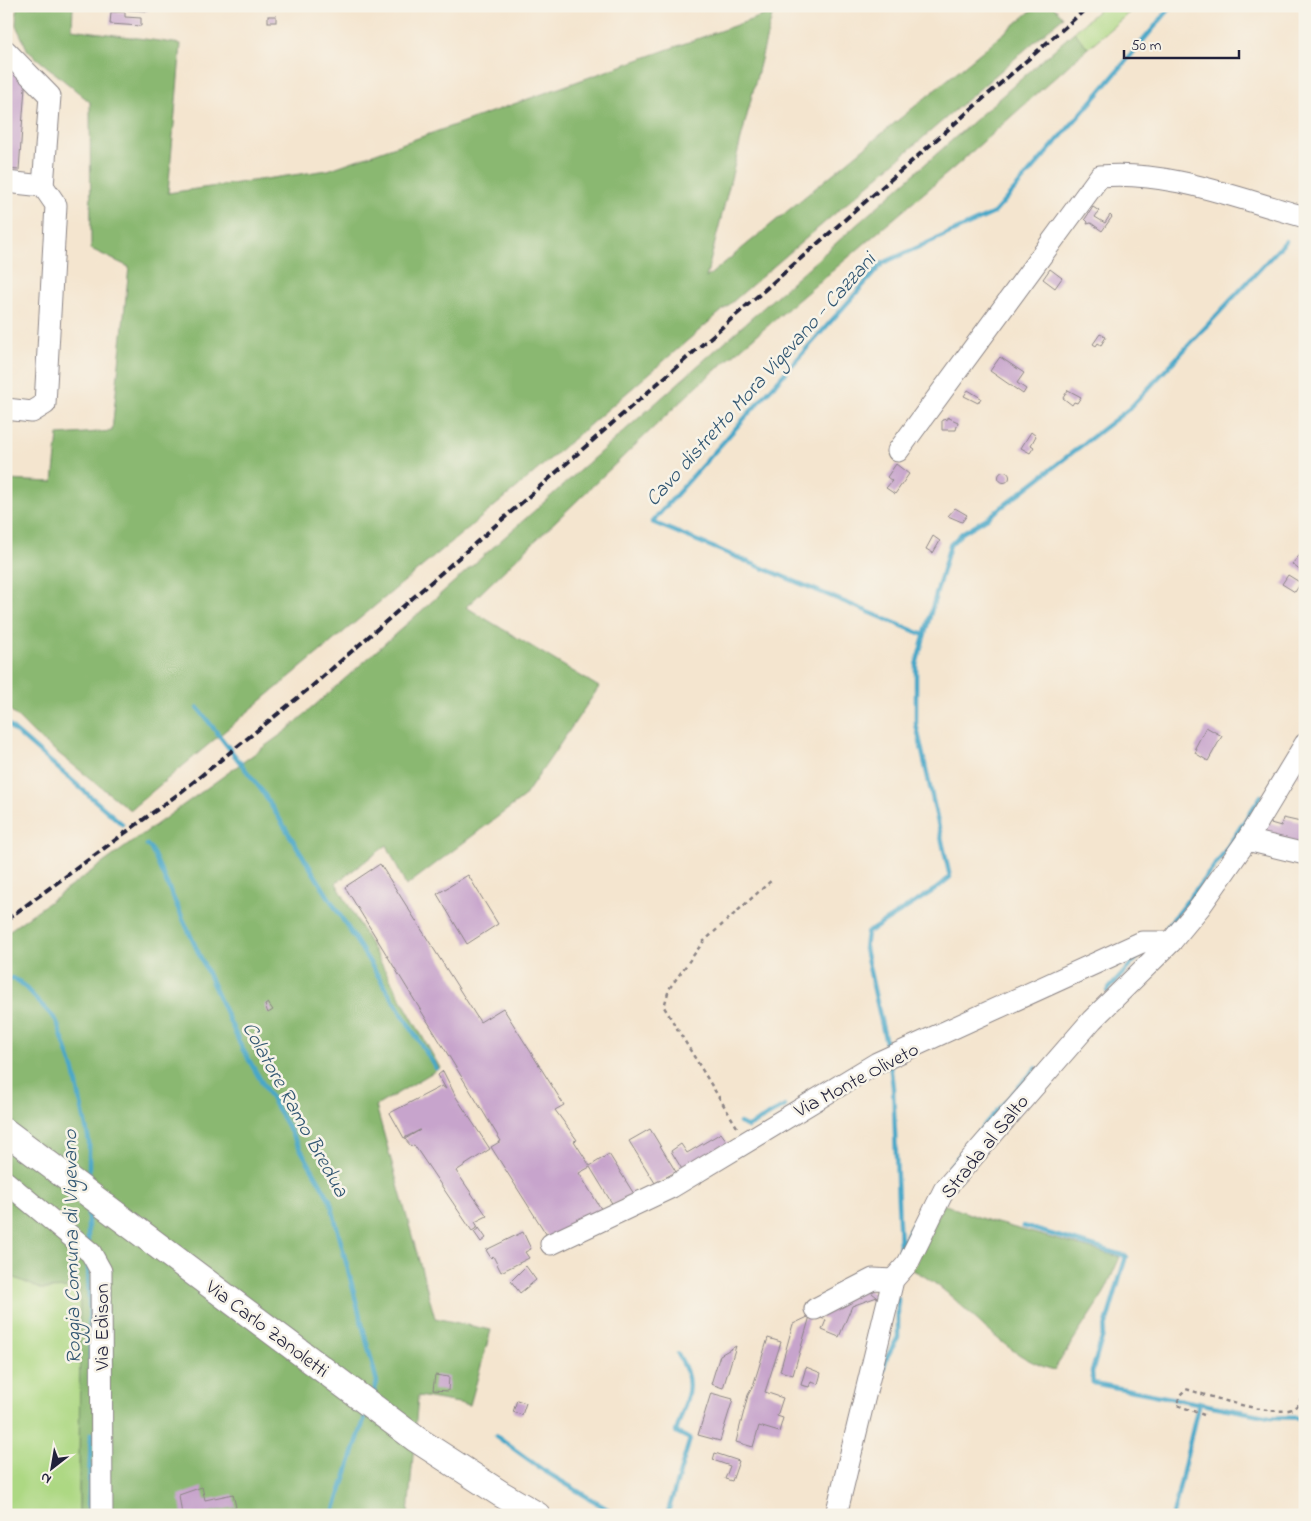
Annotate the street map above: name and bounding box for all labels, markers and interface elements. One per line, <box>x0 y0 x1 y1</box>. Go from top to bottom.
scale bar <box>1124 28 1238 60</box>
text: 50 m <box>1131 35 1162 57</box>
water label: Cavo distretto Mora Vigevano - Cazzani <box>639 245 886 514</box>
water label: Colatore Ramo Bredua <box>234 1017 355 1204</box>
street label: Via Monte Oliveto <box>789 1036 925 1127</box>
street label: Strada al Salto <box>935 1089 1037 1206</box>
water label: Roggia Comuna di Vigevano <box>56 1128 91 1364</box>
street label: Via Carlo Zanoletti <box>198 1273 334 1386</box>
street label: Via Edison <box>89 1283 118 1372</box>
north arrow <box>28 1444 78 1494</box>
text: N <box>37 1466 56 1489</box>

